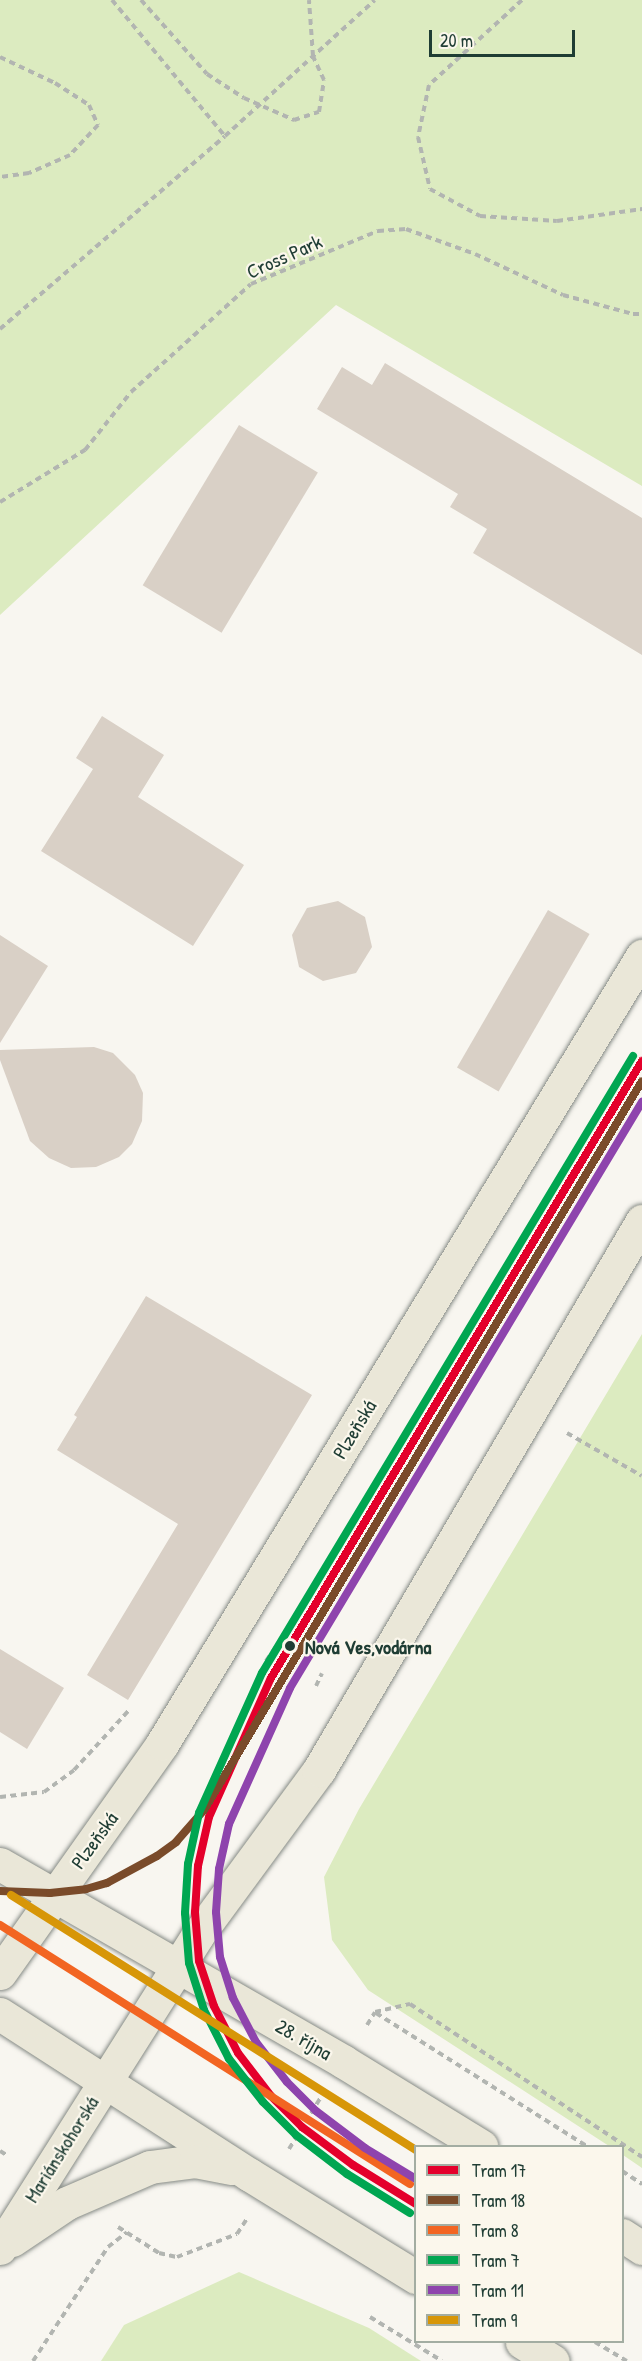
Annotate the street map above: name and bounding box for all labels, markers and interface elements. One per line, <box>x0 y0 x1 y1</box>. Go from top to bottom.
scale bar <box>432 18 578 56</box>
text: 20 m <box>440 28 473 53</box>
street label: Cross Park <box>242 229 326 283</box>
street label: Plzeňská <box>327 1395 381 1463</box>
place label: Nová Ves,vodárna <box>305 1634 431 1658</box>
marker: Nová Ves,vodárna <box>280 1636 300 1656</box>
street label: Plzeňská <box>65 1807 123 1873</box>
street label: 28. října <box>272 2013 336 2065</box>
street label: Mariánskohorská <box>19 2091 103 2207</box>
legend <box>414 2145 624 2343</box>
text: Tram 17 <box>472 2158 526 2183</box>
text: Tram 18 <box>472 2188 525 2213</box>
text: Tram 8 <box>472 2218 519 2243</box>
text: Tram 7 <box>472 2248 520 2273</box>
text: Tram 11 <box>472 2278 524 2303</box>
text: Tram 9 <box>472 2308 517 2333</box>

